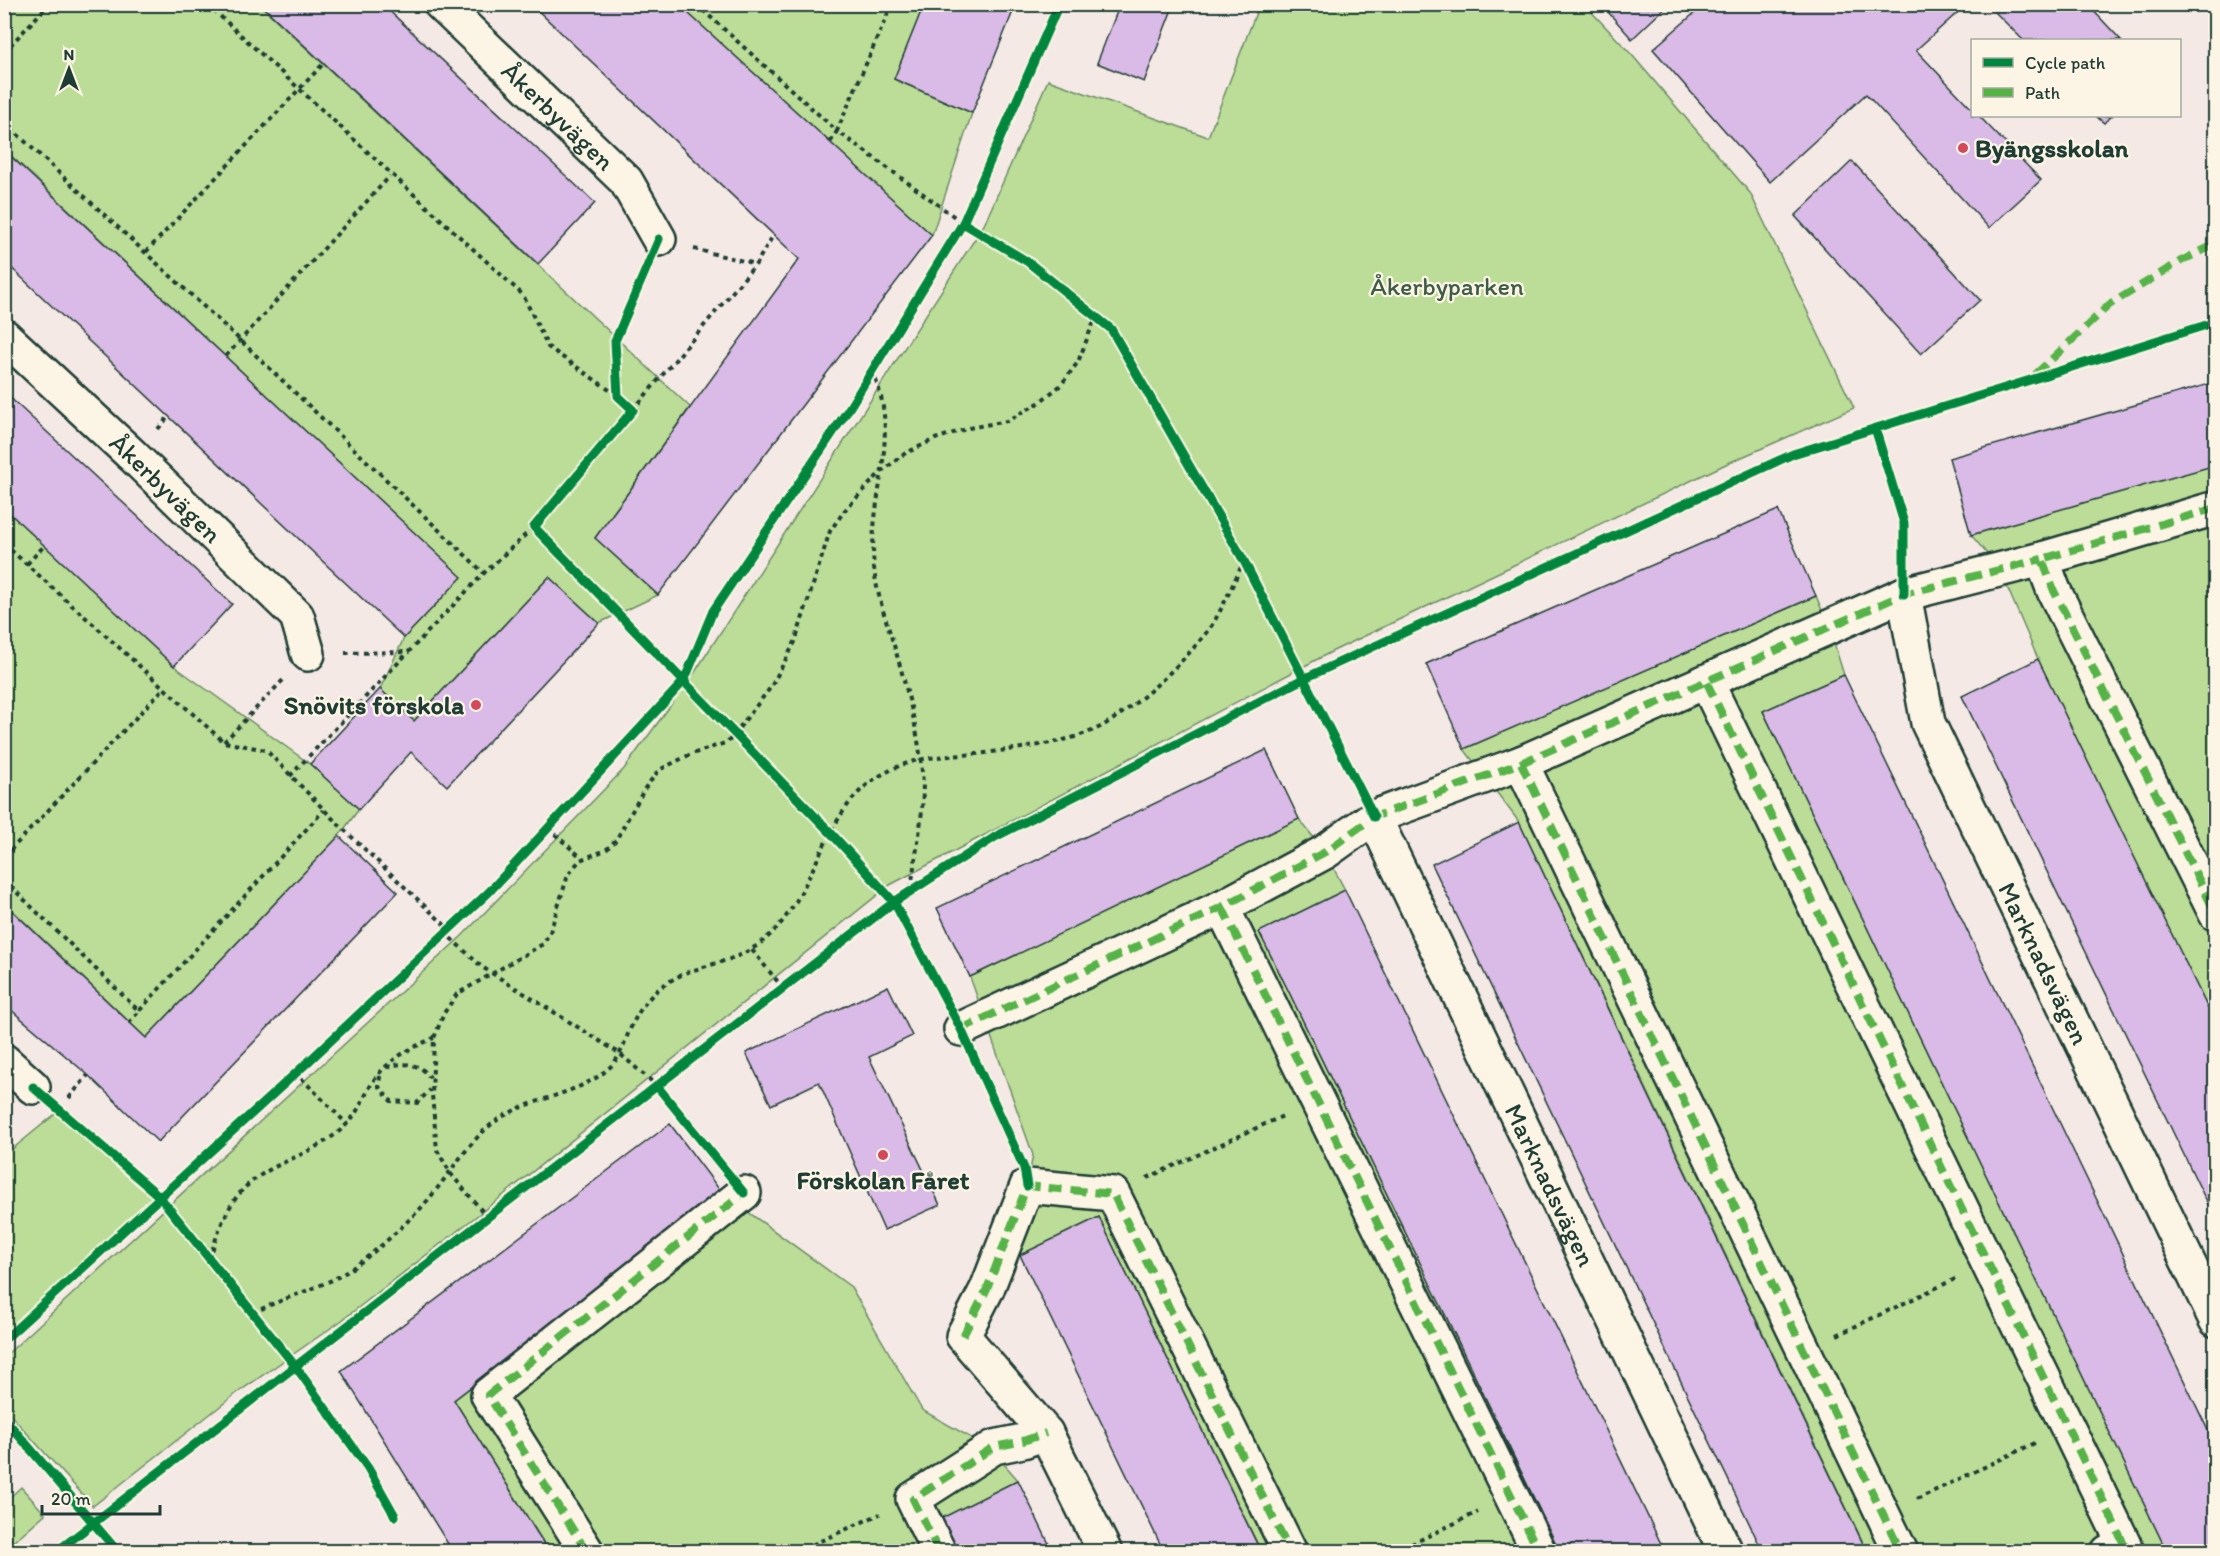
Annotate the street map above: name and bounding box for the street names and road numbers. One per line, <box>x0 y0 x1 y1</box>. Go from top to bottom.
street label: Åkerbyvägen <box>495 55 621 178</box>
street label: Åkerbyvägen <box>103 426 229 550</box>
street label: Marknadsvägen <box>1991 877 2097 1050</box>
street label: Marknadsvägen <box>1498 1099 1603 1272</box>

